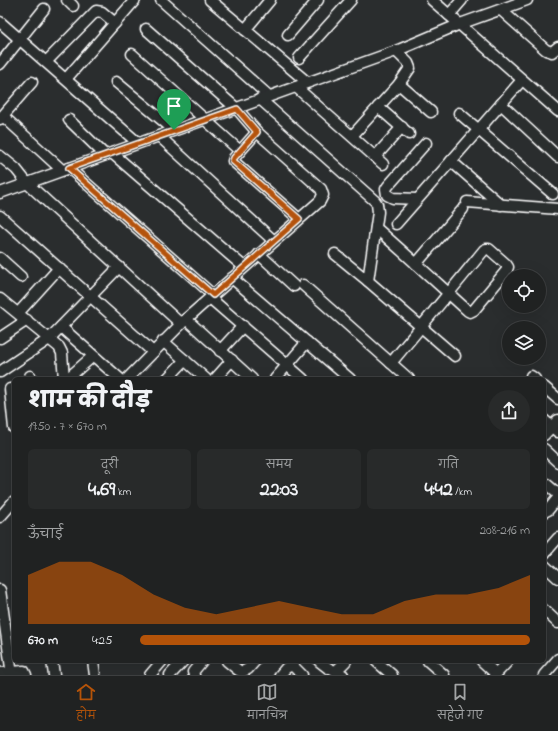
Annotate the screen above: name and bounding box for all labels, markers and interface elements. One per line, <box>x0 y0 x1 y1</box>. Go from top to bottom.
pin <box>157 89 191 130</box>
icon: arrive <box>163 95 185 117</box>
map controls <box>502 269 546 365</box>
button: locate <box>502 269 546 313</box>
button: layers <box>502 321 546 365</box>
text: शाम की दौड़ <box>28 386 151 418</box>
button: share <box>488 390 530 432</box>
text: 19:50 · 7 × 670 m <box>28 417 107 436</box>
text: दूरी <box>101 457 118 473</box>
text: समय <box>266 457 292 473</box>
text: गति <box>438 457 458 473</box>
text: 4.69 <box>88 476 115 505</box>
text: 22:03 <box>260 476 298 505</box>
text: 4:42 <box>425 476 453 505</box>
text: km <box>115 484 131 500</box>
text: /km <box>453 484 472 500</box>
text: 208–216 m <box>480 521 530 540</box>
text: ऊँचाई <box>28 525 63 544</box>
text: 670 m <box>28 631 58 650</box>
text: 4:25 <box>92 631 112 650</box>
tab: होम <box>75 681 97 727</box>
tab: मानचित्र <box>247 681 287 727</box>
tab: सहेजे गए <box>437 681 483 727</box>

